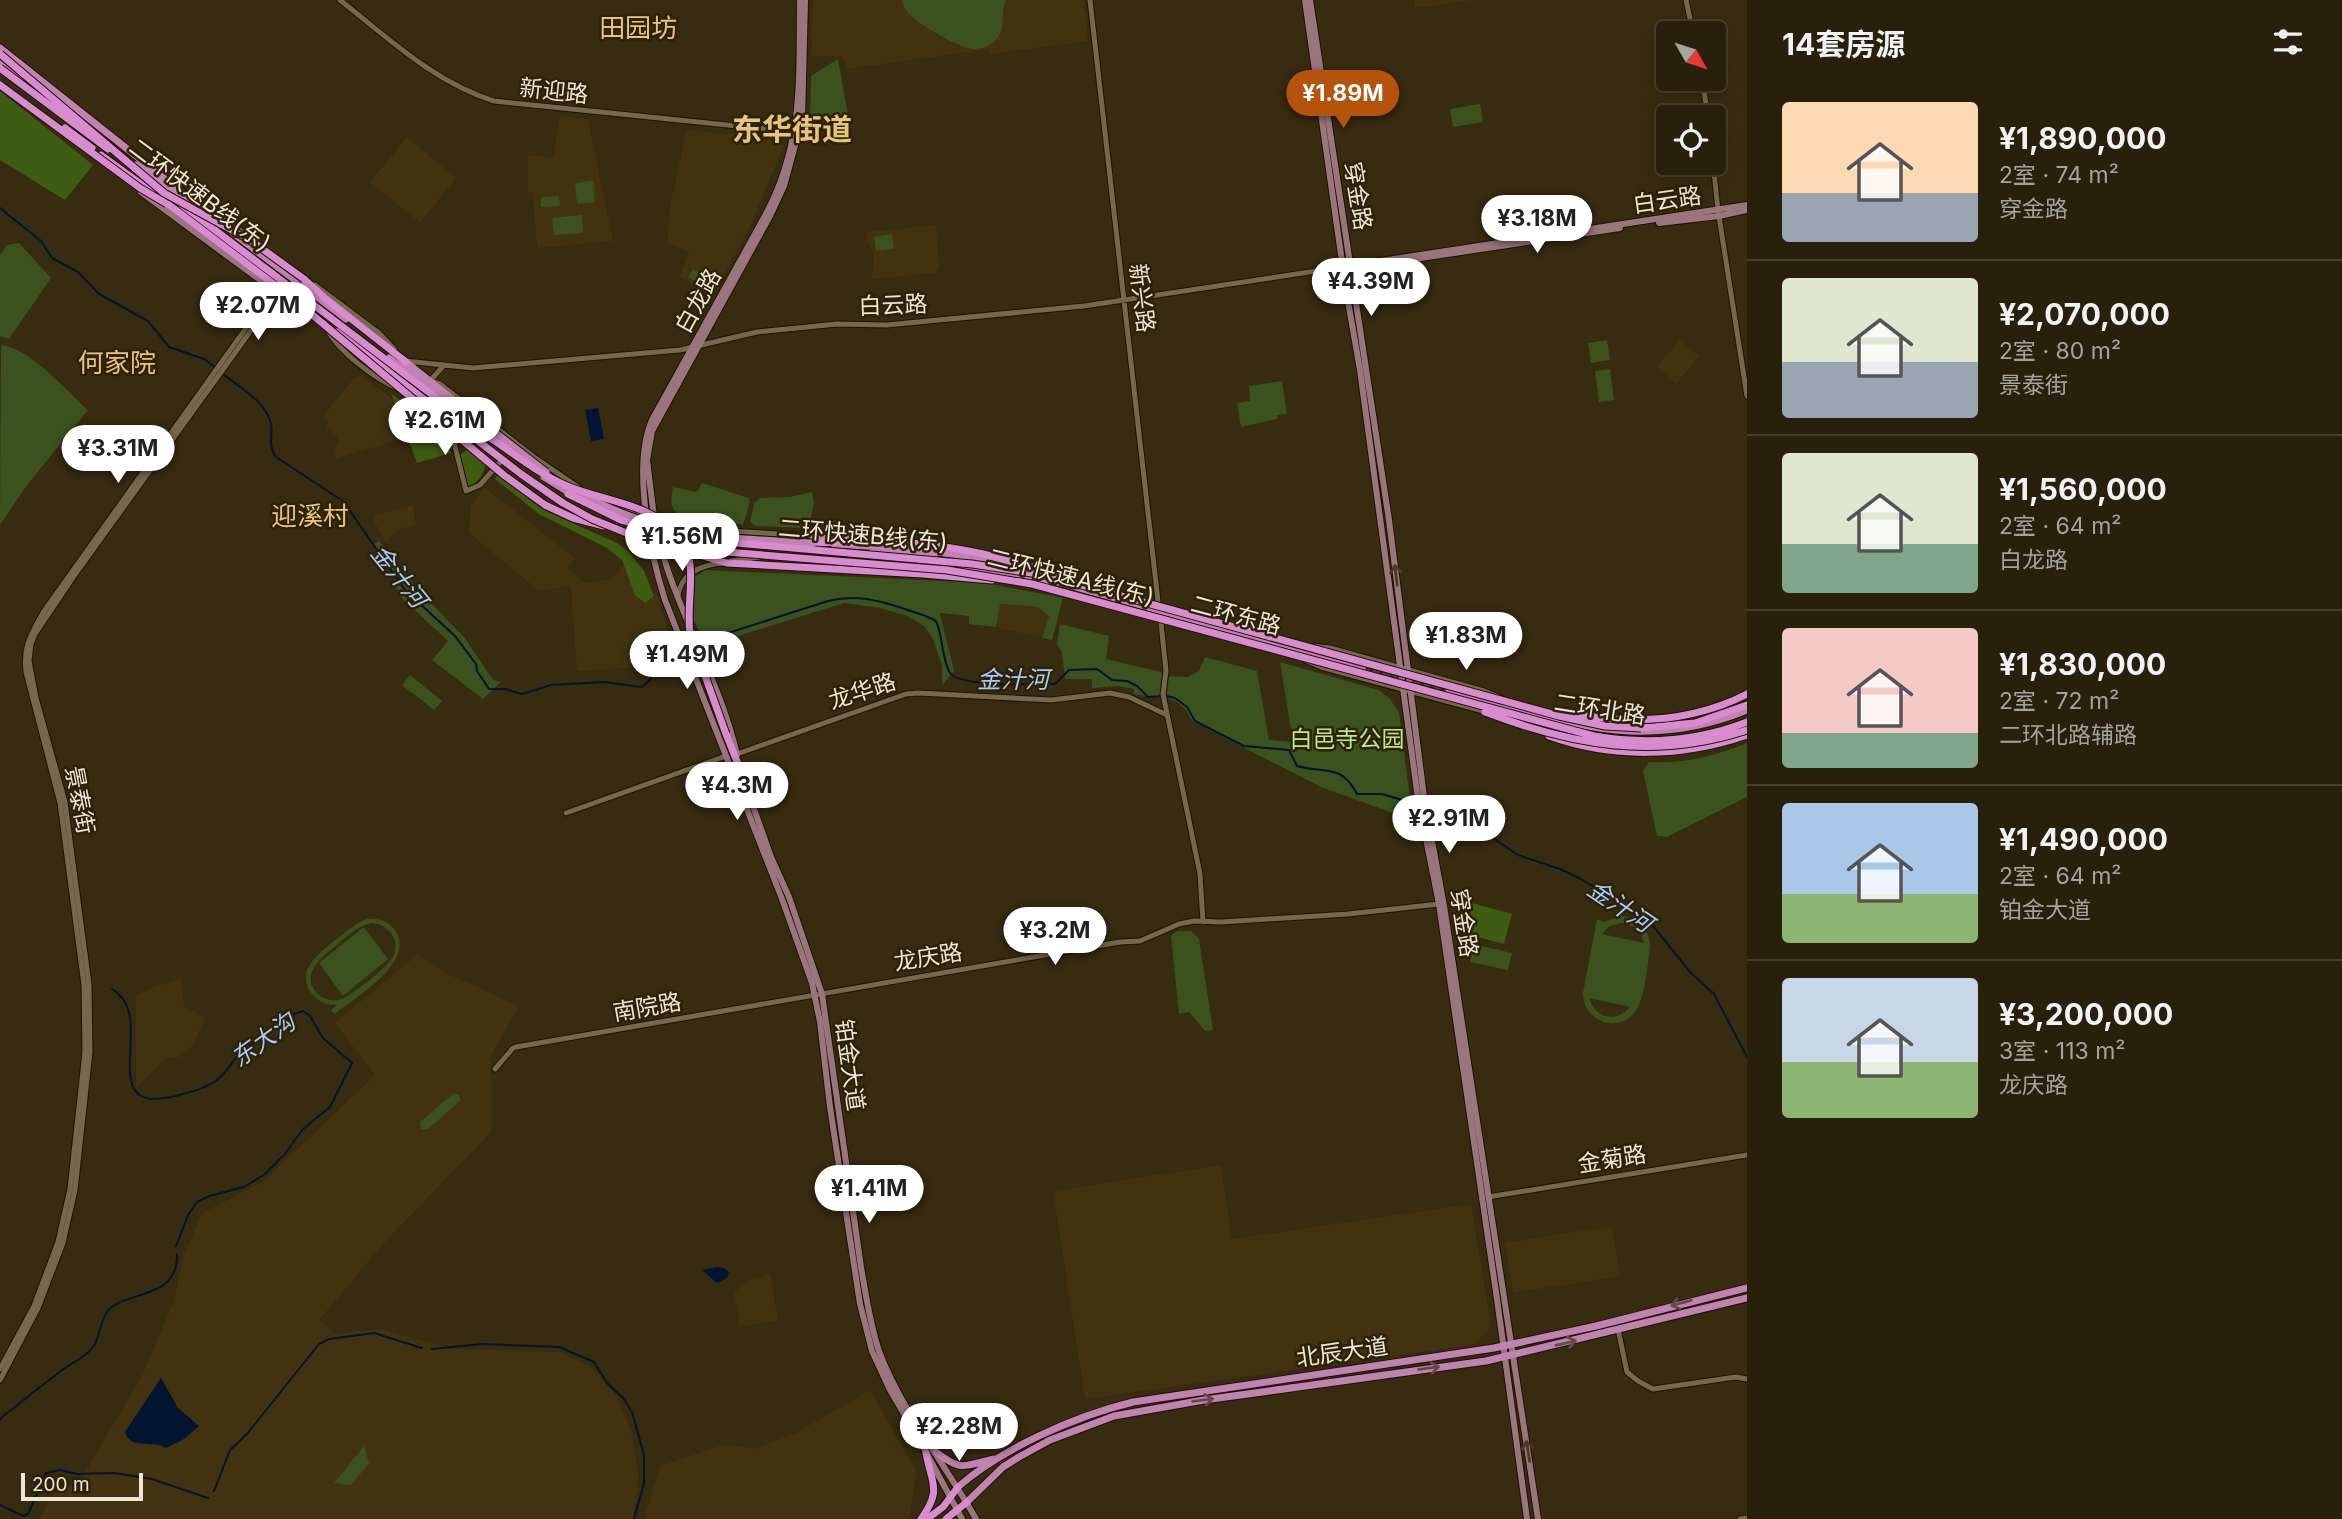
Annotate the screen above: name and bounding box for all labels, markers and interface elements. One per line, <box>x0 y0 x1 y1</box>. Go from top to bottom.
district label: 田园坊 <box>599 12 677 43</box>
north arrow <box>1656 21 1726 91</box>
map controls <box>1656 21 1726 175</box>
icon: filters <box>2269 23 2307 61</box>
text: 14套房源 <box>1782 26 1905 62</box>
pin: ¥1.89M <box>1286 71 1400 130</box>
street label: 新迎路 <box>518 73 590 109</box>
text: ¥1.89M <box>1302 79 1384 107</box>
button: locate <box>1656 105 1726 175</box>
district label: 东华街道 <box>732 111 852 147</box>
text: ¥1,890,000 <box>1999 120 2166 156</box>
icon: home <box>1838 130 1922 214</box>
street label: 二环快速B线(东) <box>124 133 276 257</box>
street label: 穿金路 <box>1339 160 1377 232</box>
text: 2室 · 74 m² <box>1999 161 2119 189</box>
street label: 白云路 <box>1631 181 1703 219</box>
text: 穿金路 <box>1999 195 2068 223</box>
pin: ¥3.18M <box>1480 196 1594 255</box>
text: ¥3.18M <box>1497 204 1577 232</box>
pin: ¥4.39M <box>1314 258 1428 318</box>
street label: 新兴路 <box>1124 262 1160 334</box>
street label: 白龙路 <box>669 264 727 338</box>
text: ¥4.39M <box>1328 267 1414 295</box>
pin: ¥2.07M <box>201 282 315 342</box>
street label: 白云路 <box>858 290 928 320</box>
text: ¥2.07M <box>216 291 300 319</box>
text: ¥2,070,000 <box>1999 296 2170 332</box>
icon: home <box>1838 306 1922 390</box>
text: 2室 · 80 m² <box>1999 337 2121 365</box>
district label: 何家院 <box>78 347 156 378</box>
text: 景泰街 <box>1999 371 2068 399</box>
pin: ¥2.61M <box>388 398 502 457</box>
text: ¥2.61M <box>405 406 485 434</box>
pin: ¥3.31M <box>61 426 175 485</box>
text: ¥3.31M <box>78 434 158 462</box>
text: ¥1,560,000 <box>1999 471 2167 507</box>
icon: home <box>1838 481 1922 565</box>
district label: 迎溪村 <box>271 500 349 531</box>
text: 2室 · 64 m² <box>1999 512 2122 540</box>
pin: ¥1.56M <box>625 514 739 573</box>
street label: 二环快速B线(东) <box>777 514 949 556</box>
text: ¥1.56M <box>641 522 723 550</box>
water label: 金汁河 <box>365 539 435 616</box>
street label: 二环快速A线(东) <box>985 543 1157 611</box>
text: 白龙路 <box>1999 546 2068 574</box>
one-way arrow <box>1389 564 1402 587</box>
street label: 二环东路 <box>1188 590 1284 640</box>
pin: ¥1.83M <box>1409 612 1523 672</box>
text: ¥1.83M <box>1425 621 1507 649</box>
pin: ¥1.49M <box>630 632 744 691</box>
text: ¥1.49M <box>646 640 728 668</box>
text: ¥1,830,000 <box>1999 646 2166 682</box>
icon: home <box>1838 656 1922 740</box>
water label: 金汁河 <box>977 665 1053 694</box>
street label: 龙华路 <box>825 667 899 715</box>
text: 2室 · 72 m² <box>1999 687 2119 715</box>
street label: 二环北路 <box>1552 688 1648 730</box>
text: 二环北路辅路 <box>1999 721 2137 749</box>
park label: 白邑寺公园 <box>1290 725 1405 753</box>
pin: ¥4.3M <box>688 762 786 822</box>
street label: 景泰街 <box>60 763 100 837</box>
text: ¥4.3M <box>701 771 773 799</box>
pin: ¥2.91M <box>1392 796 1506 855</box>
text: ¥2.91M <box>1408 804 1490 832</box>
text: ¥1,490,000 <box>1999 821 2168 857</box>
icon: home <box>1838 831 1922 915</box>
text: 2室 · 64 m² <box>1999 862 2122 890</box>
water label: 金汁河 <box>1582 874 1661 940</box>
street label: 穿金路 <box>1445 887 1483 959</box>
text: 铂金大道 <box>1999 896 2091 924</box>
pin: ¥3.2M <box>1006 908 1104 967</box>
text: ¥3.2M <box>1019 916 1091 944</box>
street label: 龙庆路 <box>892 938 964 976</box>
street label: 南院路 <box>611 987 683 1027</box>
text: ¥3,200,000 <box>1999 996 2173 1032</box>
water label: 东大沟 <box>225 1005 303 1073</box>
icon: home <box>1838 1006 1922 1090</box>
street label: 铂金大道 <box>830 1017 870 1113</box>
text: 3室 · 113 m² <box>1999 1037 2125 1065</box>
text: 龙庆路 <box>1999 1071 2068 1099</box>
street label: 金菊路 <box>1576 1140 1648 1178</box>
pin: ¥1.41M <box>812 1166 926 1225</box>
text: ¥1.41M <box>831 1174 907 1202</box>
one-way arrow <box>1670 1298 1692 1311</box>
street label: 北辰大道 <box>1294 1332 1390 1372</box>
one-way arrow <box>1554 1336 1577 1349</box>
one-way arrow <box>1417 1362 1440 1375</box>
one-way arrow <box>1191 1393 1214 1406</box>
pin: ¥2.28M <box>902 1404 1016 1463</box>
text: ¥2.28M <box>916 1412 1002 1440</box>
one-way arrow <box>1521 1441 1534 1463</box>
scale bar <box>21 1470 144 1502</box>
text: 200 m <box>32 1473 90 1496</box>

